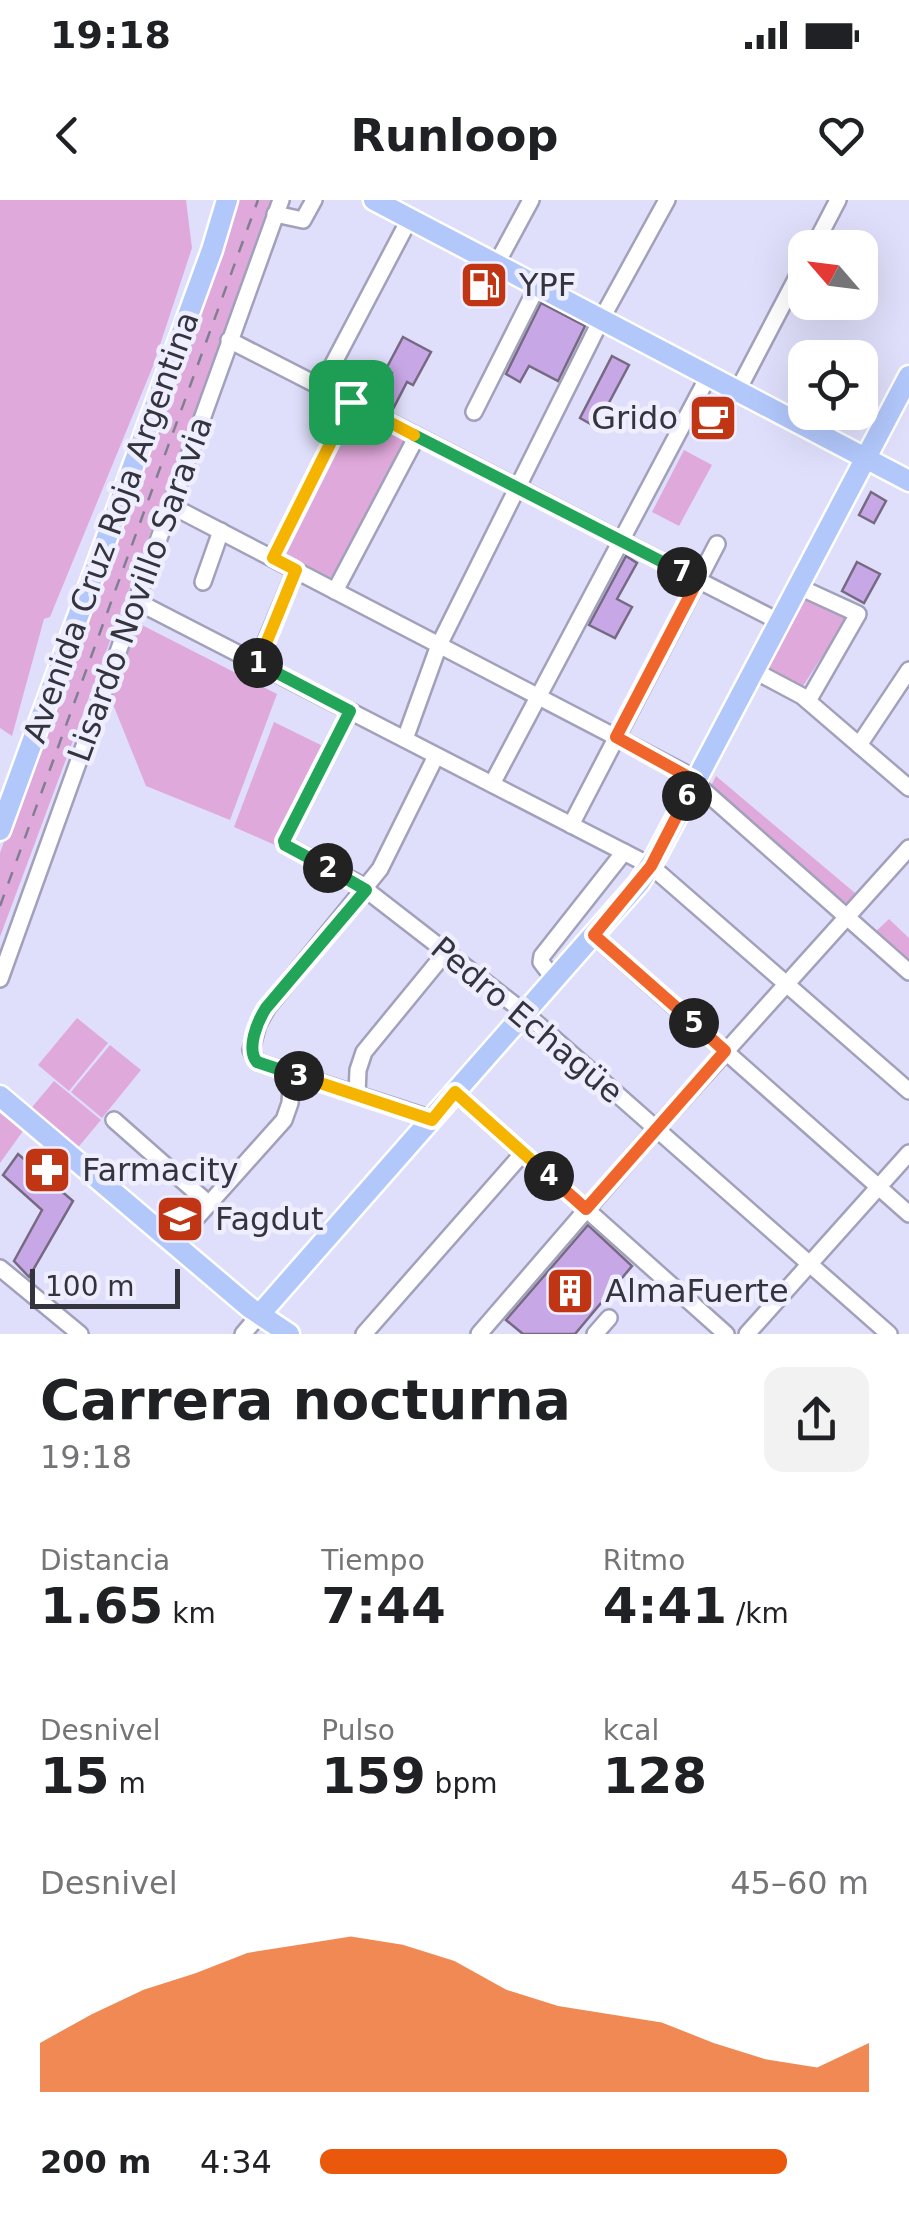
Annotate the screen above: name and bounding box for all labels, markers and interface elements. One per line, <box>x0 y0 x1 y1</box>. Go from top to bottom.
text: 19:18 <box>50 13 171 57</box>
icon: back <box>40 108 95 163</box>
icon: heart <box>814 108 869 163</box>
text: Runloop <box>350 109 559 162</box>
north arrow <box>788 230 878 320</box>
map controls <box>788 230 878 430</box>
fuel station icon: YPF <box>458 259 510 311</box>
place label: YPF <box>518 266 576 304</box>
street label: Avenida Cruz Roja Argentina <box>15 306 207 748</box>
button: locate <box>788 340 878 430</box>
pin <box>309 360 394 445</box>
icon: arrive <box>324 375 379 430</box>
cafe icon: Grido <box>687 392 739 444</box>
place label: Grido <box>591 399 678 437</box>
street label: Lisardo Novillo Saravia <box>60 411 220 767</box>
pin: 7 <box>657 547 707 597</box>
text: 7 <box>672 555 692 588</box>
pin: 1 <box>233 638 283 688</box>
text: 1 <box>248 646 268 679</box>
pin: 6 <box>662 771 712 821</box>
text: 6 <box>677 779 697 812</box>
pin: 2 <box>303 843 353 893</box>
text: 2 <box>318 851 338 884</box>
street label: Pedro Echagüe <box>423 929 631 1111</box>
pin: 5 <box>669 998 719 1048</box>
text: 5 <box>684 1006 704 1039</box>
pin: 3 <box>274 1051 324 1101</box>
text: 3 <box>289 1059 309 1092</box>
pharmacy icon: Farmacity <box>21 1144 73 1196</box>
place label: Farmacity <box>82 1151 238 1189</box>
pin: 4 <box>524 1151 574 1201</box>
text: 4 <box>539 1159 559 1192</box>
school or university icon: Fagdut <box>154 1193 206 1245</box>
place label: Fagdut <box>215 1200 324 1238</box>
scale bar <box>30 1264 180 1308</box>
building icon: AlmaFuerte <box>544 1265 596 1317</box>
text: 100 m <box>45 1270 135 1303</box>
place label: AlmaFuerte <box>605 1272 789 1310</box>
button: share <box>764 1367 869 1472</box>
text: Carrera nocturna <box>40 1368 571 1432</box>
text: 19:18 <box>40 1438 132 1476</box>
text: Distancia <box>40 1544 170 1577</box>
text: Tiempo <box>321 1544 425 1577</box>
text: Ritmo <box>603 1544 685 1577</box>
text: 1.65 <box>40 1577 163 1635</box>
text: 7:44 <box>321 1577 446 1635</box>
text: 4:41 <box>603 1577 727 1635</box>
text: km <box>163 1597 216 1630</box>
text: /km <box>727 1597 789 1630</box>
text: Desnivel <box>40 1714 160 1747</box>
text: Pulso <box>321 1714 395 1747</box>
text: kcal <box>603 1714 659 1747</box>
text: 15 <box>40 1747 110 1805</box>
text: 159 <box>321 1747 426 1805</box>
text: 128 <box>603 1747 707 1805</box>
text: m <box>110 1767 146 1800</box>
text: bpm <box>426 1767 497 1800</box>
text: Desnivel <box>40 1864 178 1902</box>
text: 45–60 m <box>730 1864 869 1902</box>
text: 200 m <box>40 2143 151 2181</box>
text: 4:34 <box>200 2143 272 2181</box>

